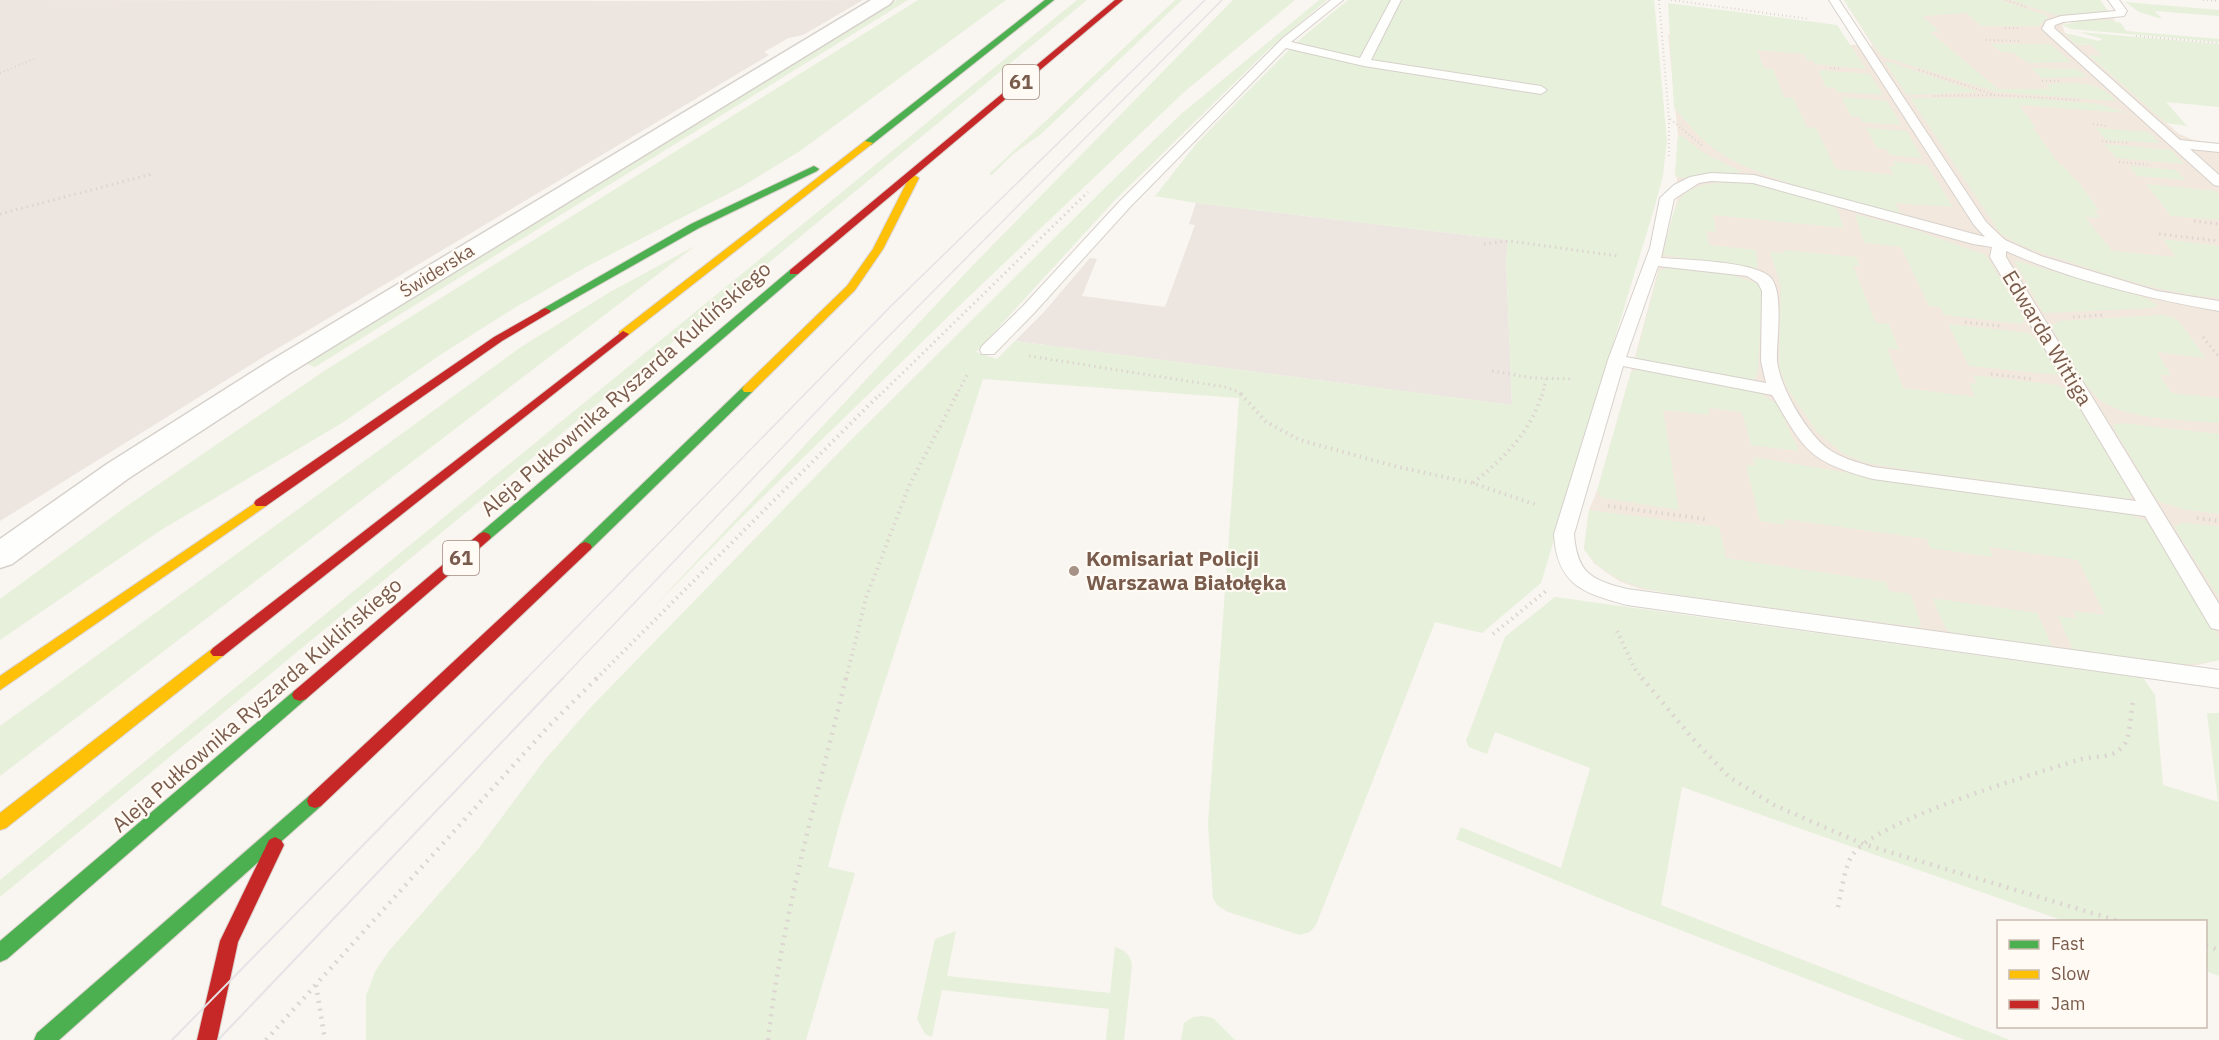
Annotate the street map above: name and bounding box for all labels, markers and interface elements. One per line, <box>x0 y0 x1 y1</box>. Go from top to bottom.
road number: 61 <box>1003 65 1039 99</box>
street label: Świderska <box>395 238 479 302</box>
street label: Aleja Pułkownika Ryszarda Kuklińskiego <box>474 254 776 522</box>
street label: Edwarda Wittiga <box>1996 265 2099 410</box>
road number: 61 <box>443 541 479 575</box>
place label: Komisariat Policji Warszawa Białołęka <box>1086 544 1286 596</box>
marker: Komisariat Policji Warszawa Białołęka <box>1067 564 1081 578</box>
street label: Aleja Pułkownika Ryszarda Kuklińskiego <box>105 570 407 838</box>
legend <box>1997 920 2207 1028</box>
text: Fast <box>2051 932 2085 955</box>
text: Slow <box>2051 962 2090 985</box>
text: Jam <box>2051 992 2086 1015</box>

